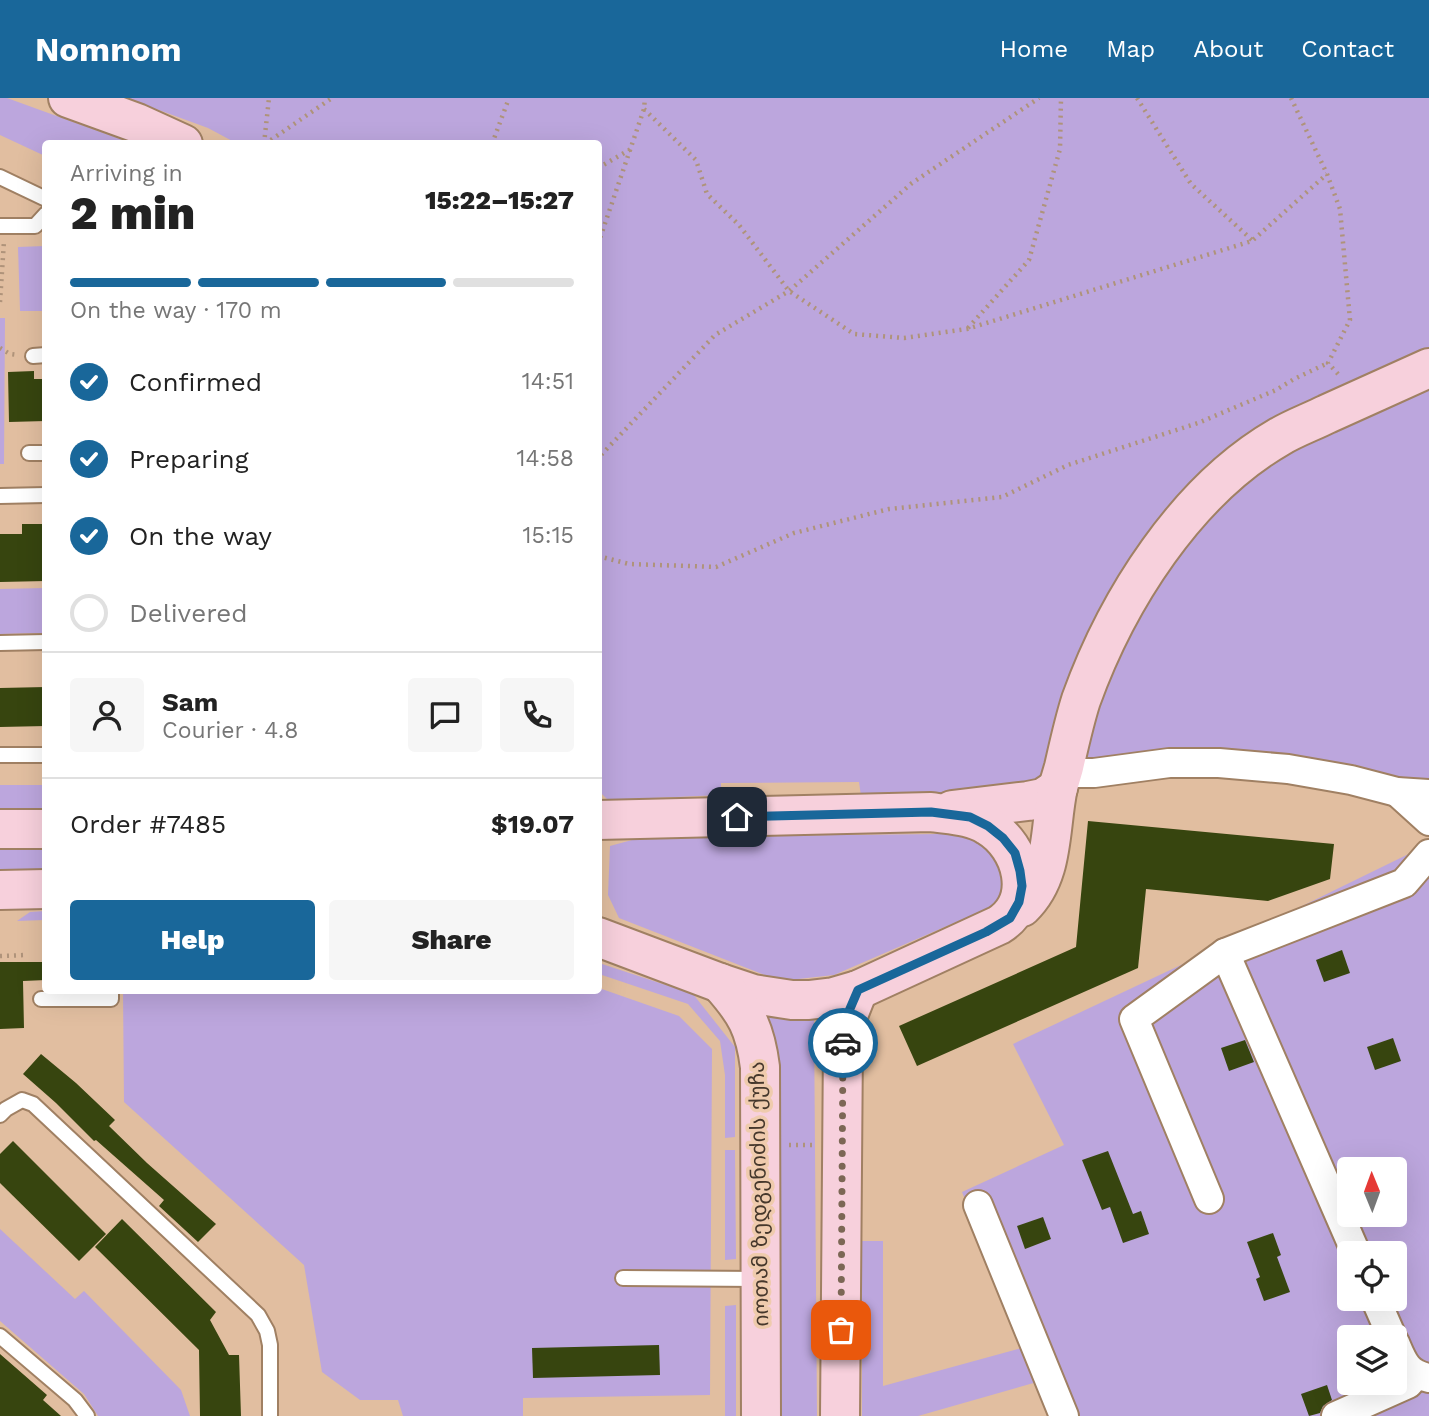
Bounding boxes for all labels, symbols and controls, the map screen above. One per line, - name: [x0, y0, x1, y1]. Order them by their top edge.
- text: Nomnom: [35, 30, 181, 69]
- text: Home: [1000, 35, 1068, 63]
- text: Map: [1106, 35, 1155, 63]
- text: About: [1193, 35, 1263, 63]
- text: Contact: [1301, 35, 1394, 63]
- text: Arriving in: [70, 160, 183, 187]
- text: 15:22–15:27: [425, 185, 574, 215]
- text: 2 min: [70, 186, 195, 240]
- text: On the way · 170 m: [70, 297, 282, 324]
- icon: check: [70, 363, 108, 401]
- text: Confirmed: [129, 367, 262, 397]
- text: 14:51: [522, 368, 574, 395]
- icon: check: [70, 440, 108, 478]
- text: Preparing: [129, 444, 249, 474]
- text: 14:58: [517, 445, 574, 472]
- icon: check: [70, 517, 108, 555]
- text: On the way: [129, 521, 272, 551]
- text: 15:15: [522, 522, 574, 549]
- text: Delivered: [129, 598, 248, 628]
- button: person: [70, 678, 144, 752]
- button: chat: [408, 678, 482, 752]
- button: phone: [500, 678, 574, 752]
- text: Sam: [162, 687, 218, 717]
- text: Courier · 4.8: [162, 717, 298, 744]
- pin: [707, 787, 767, 847]
- icon: home: [718, 798, 756, 836]
- text: Order #7485: [70, 809, 226, 839]
- text: $19.07: [491, 809, 574, 839]
- button: Help: [70, 900, 315, 980]
- button: Share: [329, 900, 574, 980]
- courier: [808, 1008, 878, 1078]
- icon: car: [824, 1024, 862, 1062]
- street label: იოთამ ზედგენიძის ქუჩა: [744, 1061, 774, 1327]
- north arrow: [1337, 1157, 1407, 1227]
- map controls: [1337, 1157, 1407, 1395]
- button: locate: [1337, 1241, 1407, 1311]
- pin: [811, 1300, 871, 1360]
- icon: bag: [822, 1311, 860, 1349]
- button: layers: [1337, 1325, 1407, 1395]

